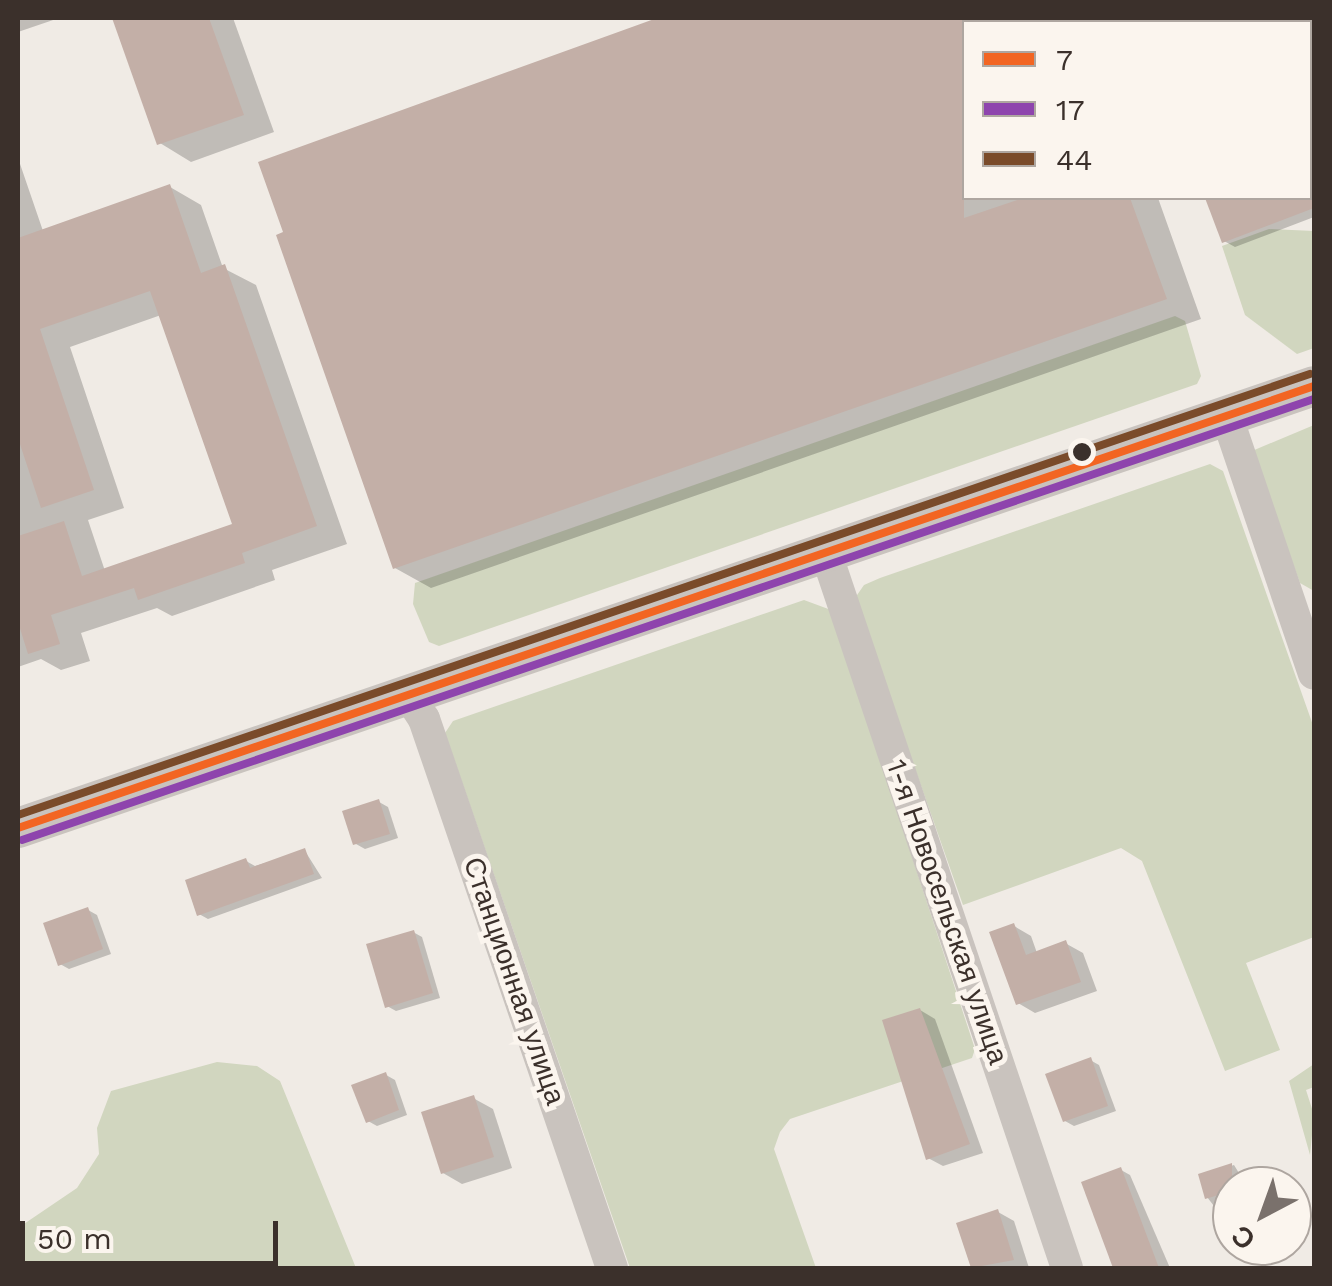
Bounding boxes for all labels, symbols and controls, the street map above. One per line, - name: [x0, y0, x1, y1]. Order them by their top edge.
- legend: [962, 20, 1312, 200]
- text: 7: [1056, 42, 1073, 77]
- text: 17: [1056, 92, 1085, 127]
- text: 44: [1056, 142, 1093, 177]
- unlabelled marker: [1072, 442, 1092, 462]
- street label: 1-я Новосельская улица: [879, 755, 1015, 1069]
- street label: Станционная улица: [456, 853, 572, 1109]
- north arrow: [1212, 1166, 1312, 1266]
- scale bar: [25, 1201, 282, 1263]
- text: С: [1225, 1218, 1262, 1257]
- text: 50 m: [37, 1221, 112, 1256]

